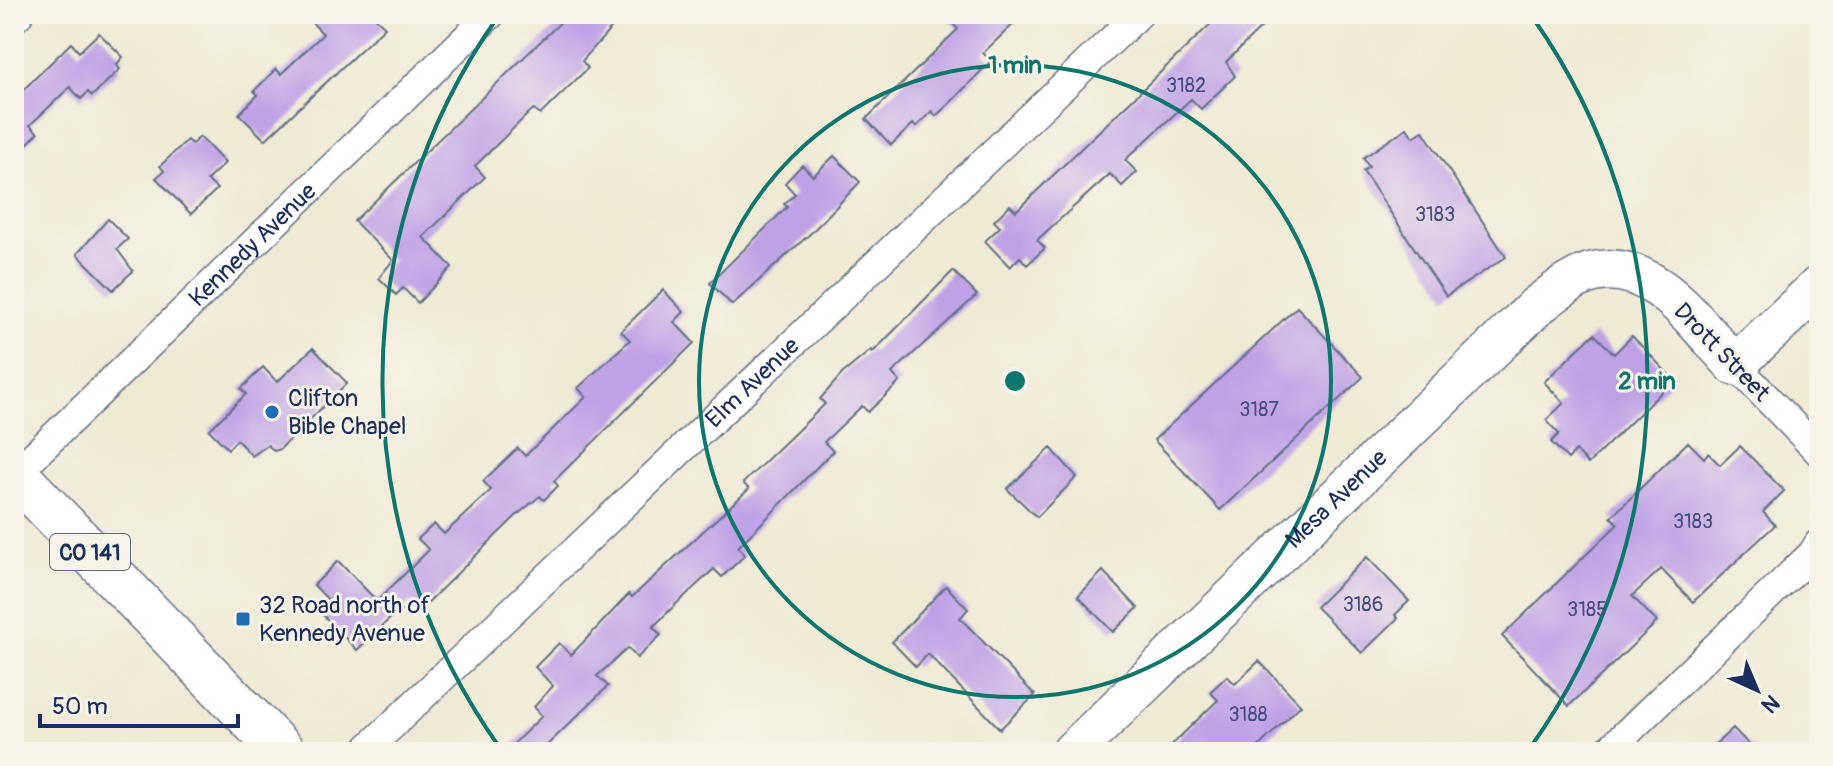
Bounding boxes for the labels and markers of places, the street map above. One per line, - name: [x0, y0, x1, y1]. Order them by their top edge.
- centre of rings: [1001, 367, 1029, 395]
- place label: Clifton Bible Chapel: [288, 384, 407, 441]
- marker: Clifton Bible Chapel: [263, 403, 281, 421]
- place label: 32 Road north of Kennedy Avenue: [259, 591, 430, 648]
- marker: 32 Road north of Kennedy Avenue: [234, 610, 252, 628]

